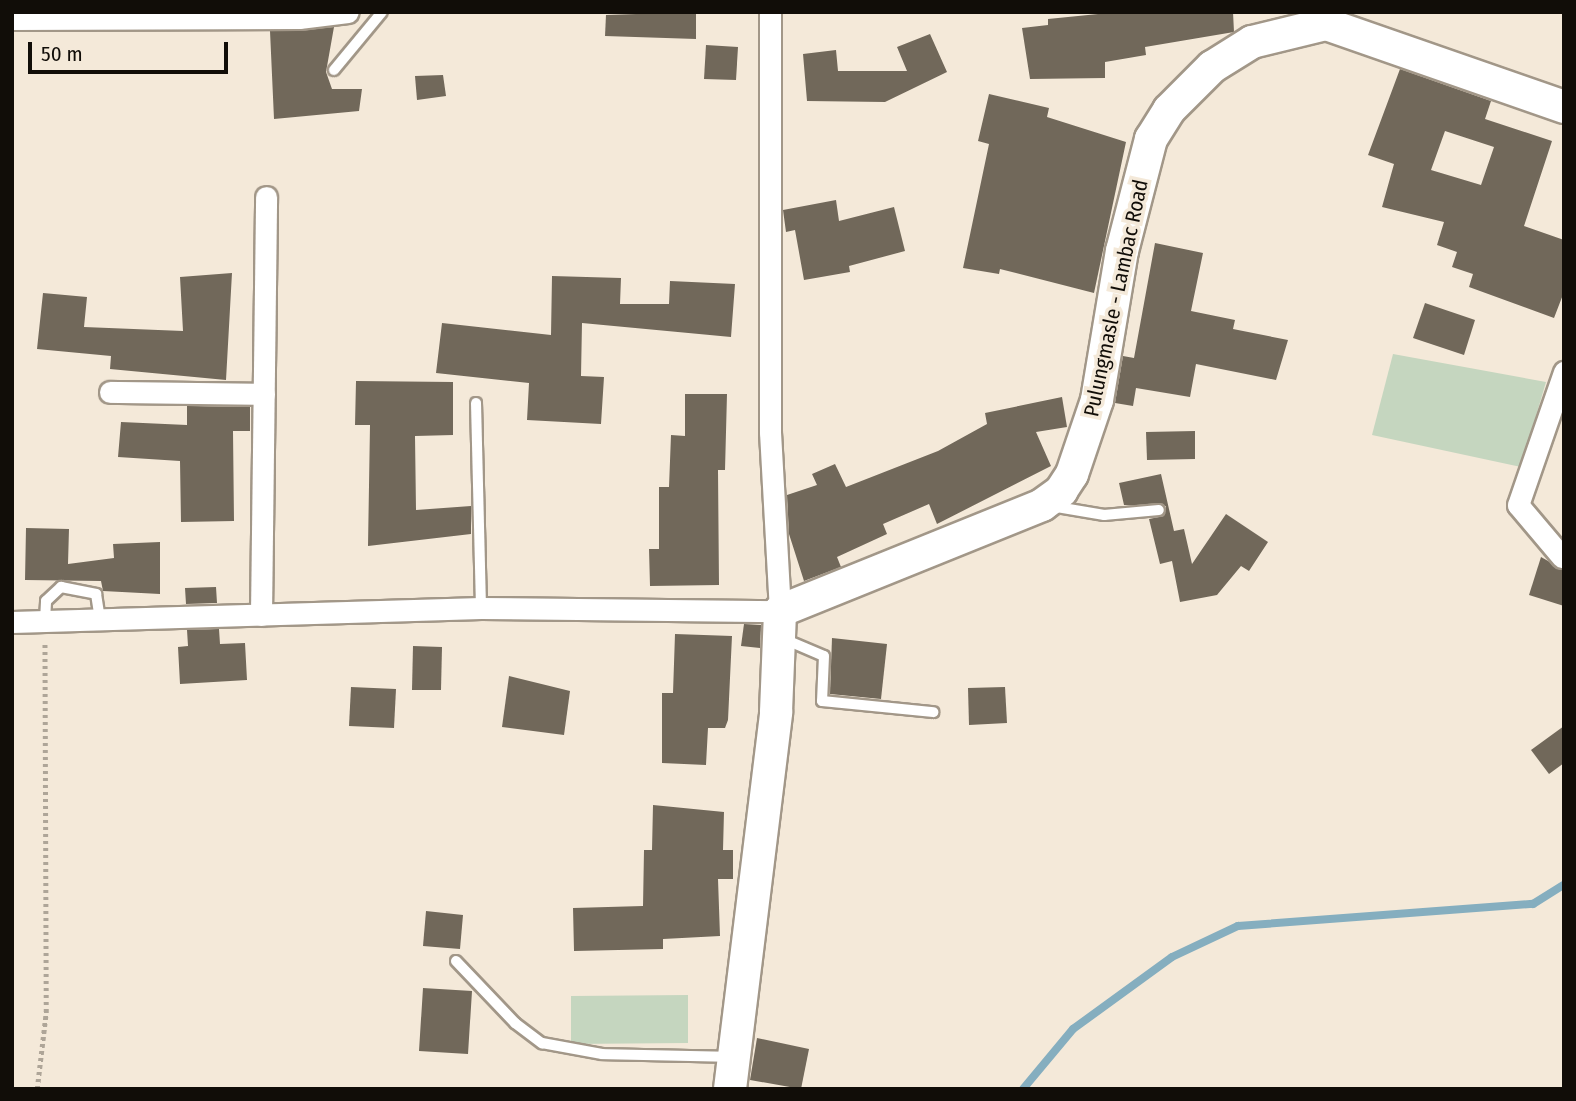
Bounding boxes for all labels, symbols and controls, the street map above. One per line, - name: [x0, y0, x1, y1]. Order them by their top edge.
- scale bar: [32, 28, 231, 72]
- text: 50 m: [41, 41, 83, 67]
- street label: Pulungmasle - Lambac Road: [1079, 177, 1153, 419]

